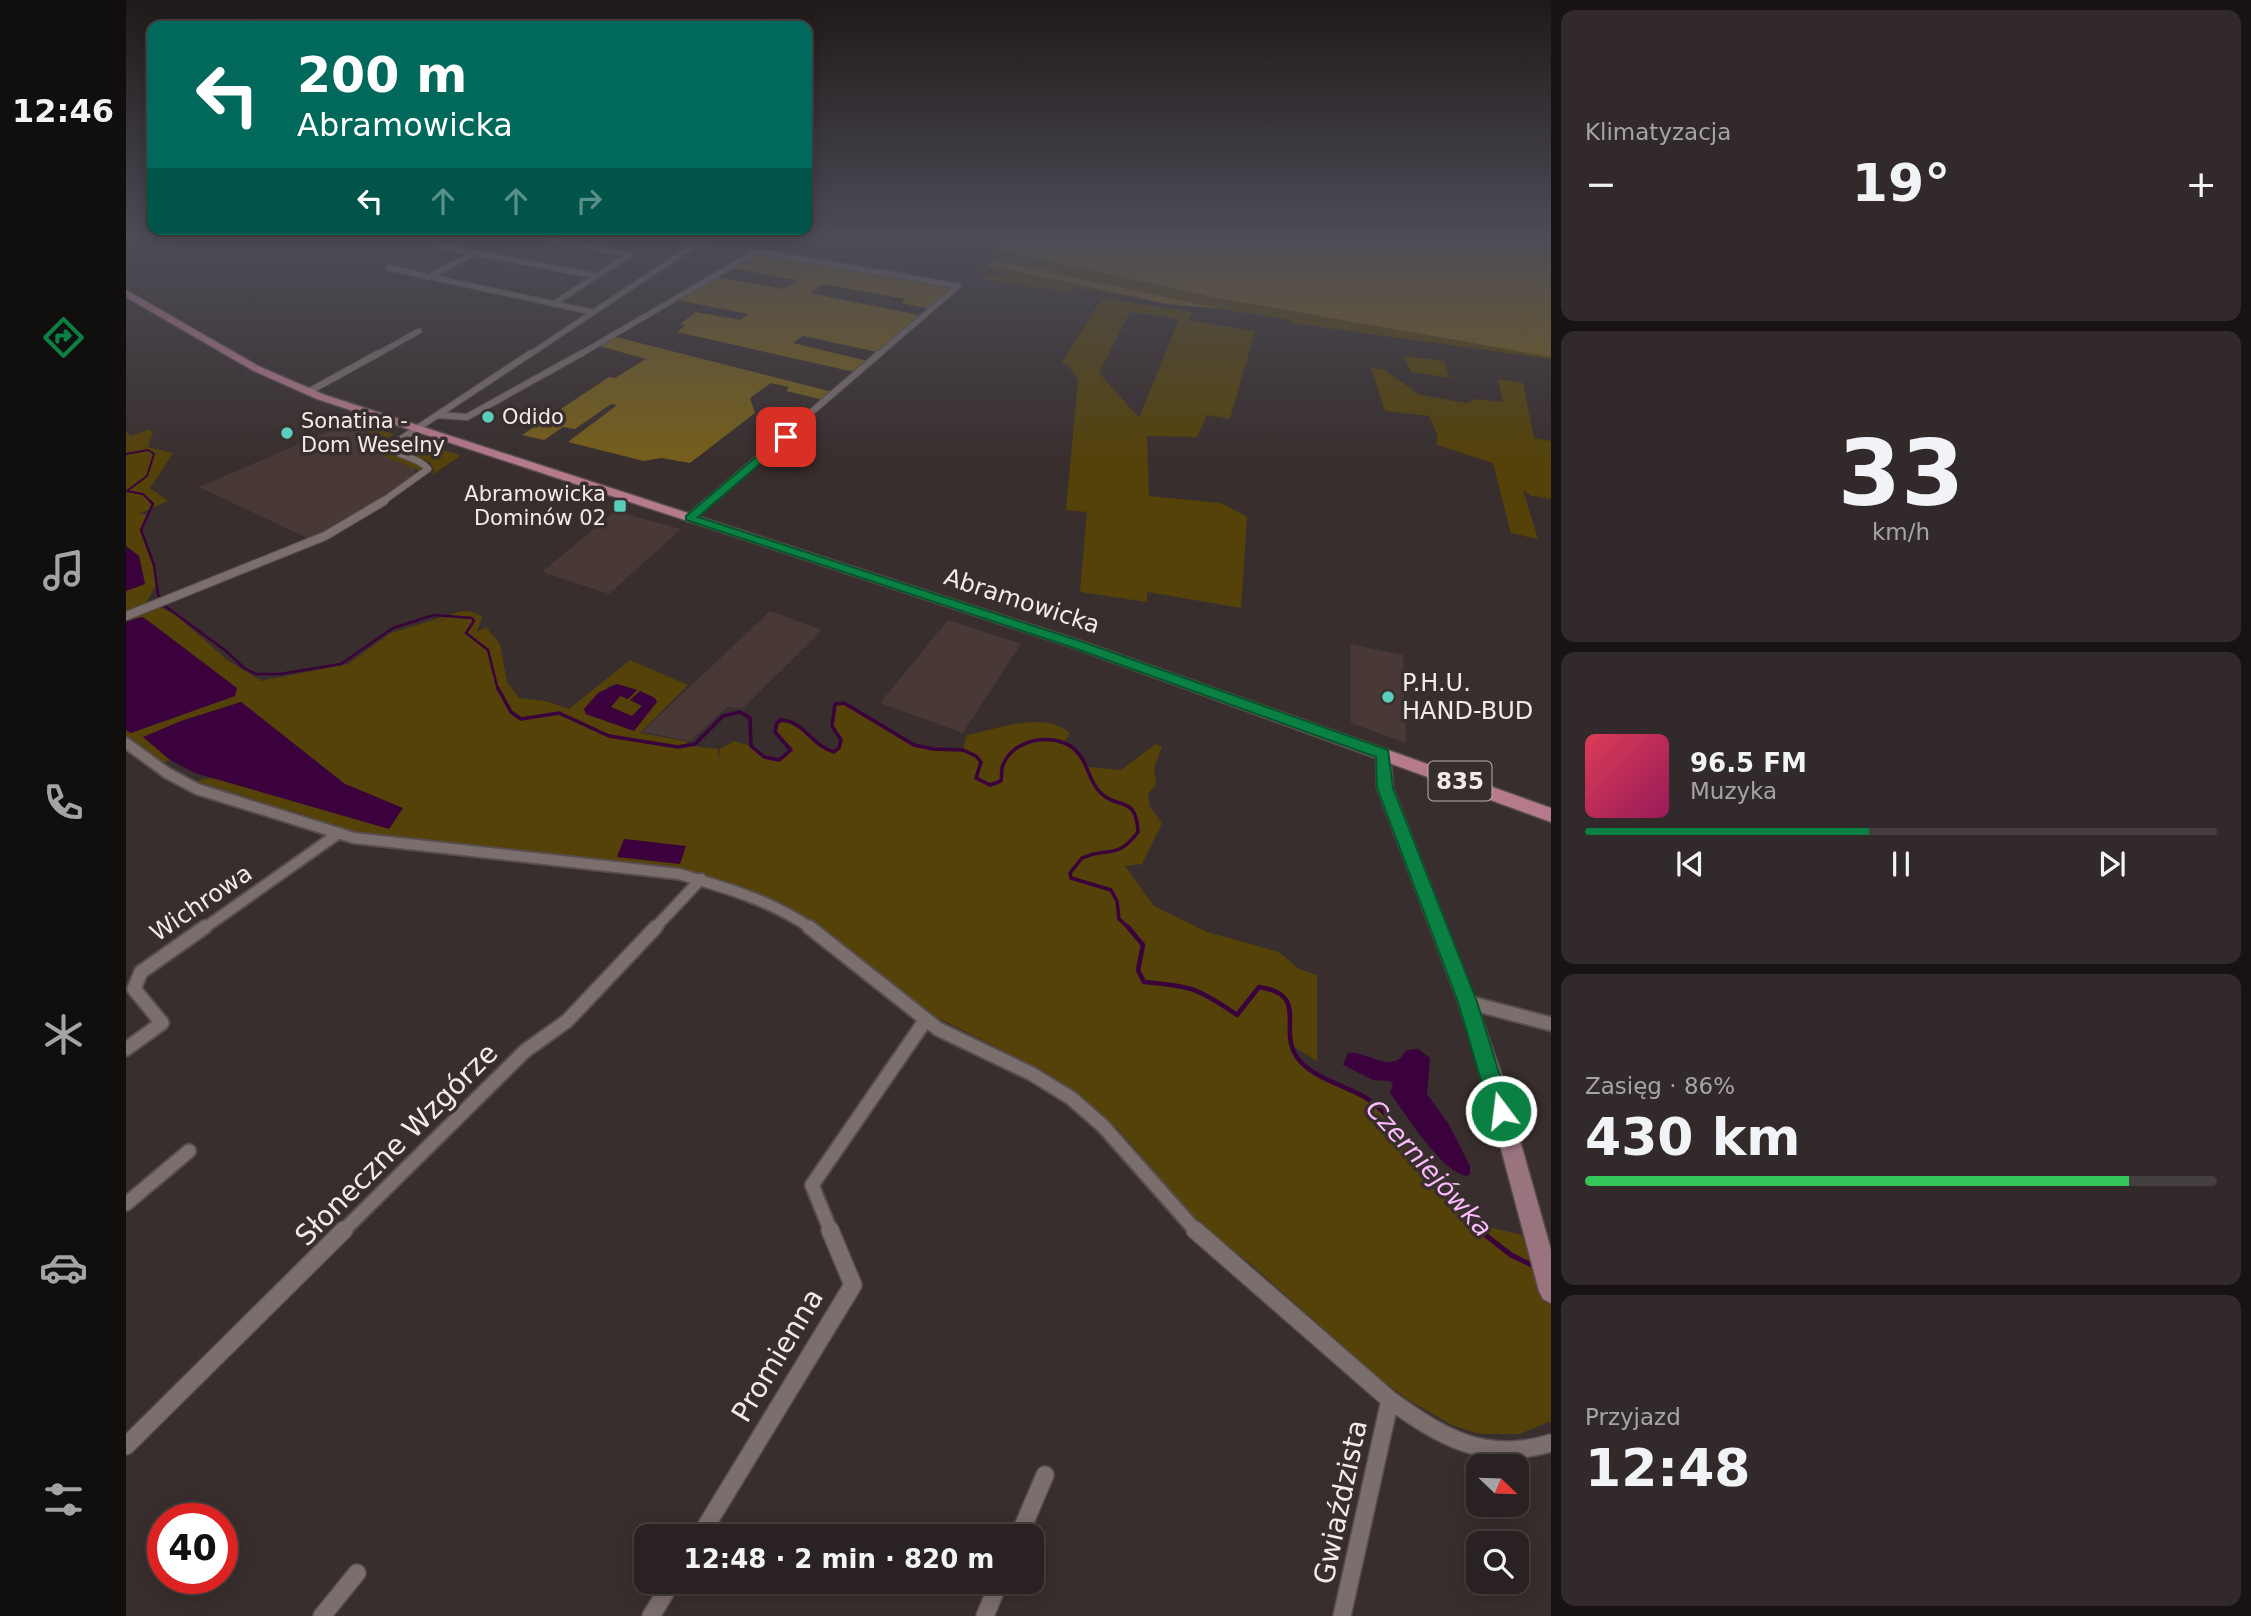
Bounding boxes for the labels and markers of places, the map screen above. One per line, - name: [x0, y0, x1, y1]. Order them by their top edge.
- place label: Odido: [502, 405, 564, 429]
- pin: [756, 407, 816, 467]
- place label: Sonatina - Dom Weselny: [301, 409, 445, 457]
- marker: Odido: [480, 409, 496, 425]
- marker: Sonatina - Dom Weselny: [279, 425, 295, 441]
- place label: Abramowicka Dominów 02: [464, 482, 606, 530]
- marker: Abramowicka Dominów 02: [612, 498, 628, 514]
- place label: P.H.U. HAND-BUD: [1402, 669, 1533, 725]
- marker: P.H.U. HAND-BUD: [1380, 689, 1396, 705]

